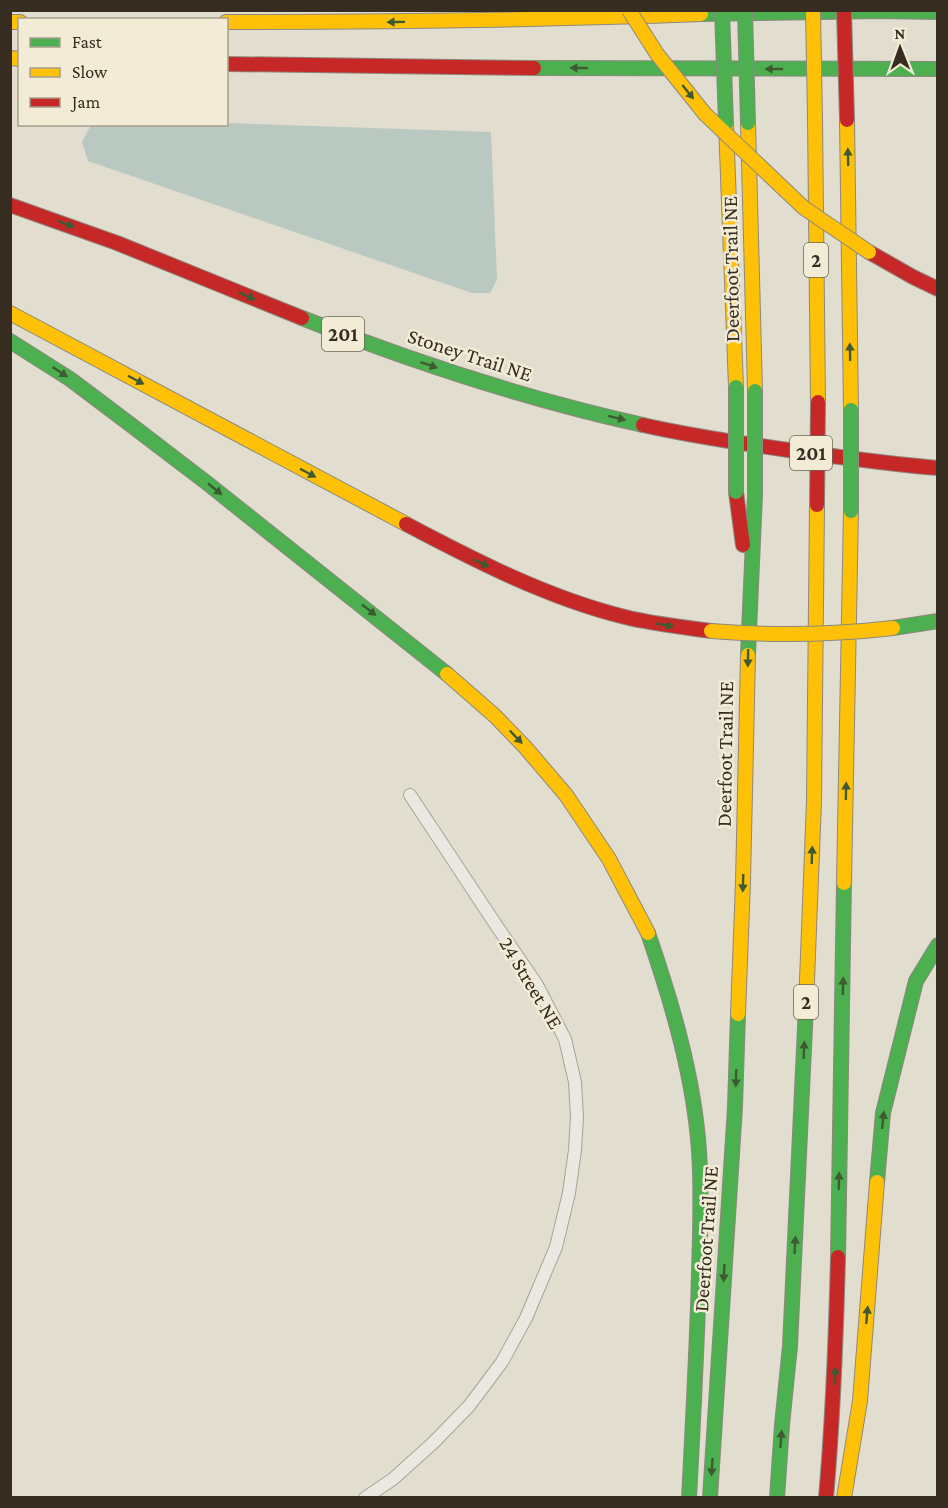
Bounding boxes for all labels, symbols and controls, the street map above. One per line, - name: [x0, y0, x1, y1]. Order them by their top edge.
- one-way arrow: [386, 17, 405, 27]
- legend: [18, 18, 228, 126]
- north arrow: [870, 18, 930, 78]
- text: N: [894, 25, 905, 42]
- text: Fast: [72, 32, 103, 52]
- text: Slow: [72, 62, 108, 82]
- one-way arrow: [570, 63, 589, 73]
- one-way arrow: [765, 64, 784, 74]
- one-way arrow: [681, 84, 694, 100]
- text: Jam: [70, 92, 101, 112]
- one-way arrow: [843, 147, 853, 166]
- street label: Deerfoot Trail NE: [718, 196, 744, 342]
- one-way arrow: [57, 220, 75, 230]
- road number: 2: [804, 243, 828, 277]
- one-way arrow: [238, 292, 256, 301]
- road number: 201: [322, 317, 364, 351]
- street label: Stoney Trail NE: [405, 324, 535, 386]
- one-way arrow: [845, 342, 855, 361]
- one-way arrow: [420, 361, 438, 371]
- one-way arrow: [52, 366, 68, 377]
- one-way arrow: [128, 375, 145, 385]
- one-way arrow: [607, 414, 626, 424]
- road number: 201: [790, 436, 832, 470]
- one-way arrow: [300, 468, 317, 478]
- one-way arrow: [208, 483, 223, 495]
- one-way arrow: [472, 558, 490, 568]
- one-way arrow: [361, 604, 376, 616]
- one-way arrow: [656, 621, 675, 630]
- one-way arrow: [743, 649, 753, 668]
- street label: Deerfoot Trail NE: [712, 681, 738, 827]
- one-way arrow: [509, 730, 523, 744]
- one-way arrow: [841, 782, 851, 801]
- one-way arrow: [807, 846, 816, 865]
- one-way arrow: [738, 874, 748, 893]
- street label: 24 Street NE: [494, 933, 568, 1033]
- one-way arrow: [838, 977, 848, 996]
- road number: 2: [794, 985, 818, 1019]
- one-way arrow: [800, 1040, 809, 1059]
- one-way arrow: [732, 1068, 741, 1087]
- one-way arrow: [878, 1111, 888, 1130]
- street label: Deerfoot Trail NE: [689, 1165, 723, 1313]
- one-way arrow: [834, 1172, 844, 1191]
- one-way arrow: [790, 1235, 799, 1254]
- one-way arrow: [720, 1263, 729, 1282]
- one-way arrow: [862, 1305, 872, 1324]
- one-way arrow: [830, 1367, 839, 1386]
- one-way arrow: [776, 1430, 786, 1449]
- one-way arrow: [708, 1458, 717, 1477]

